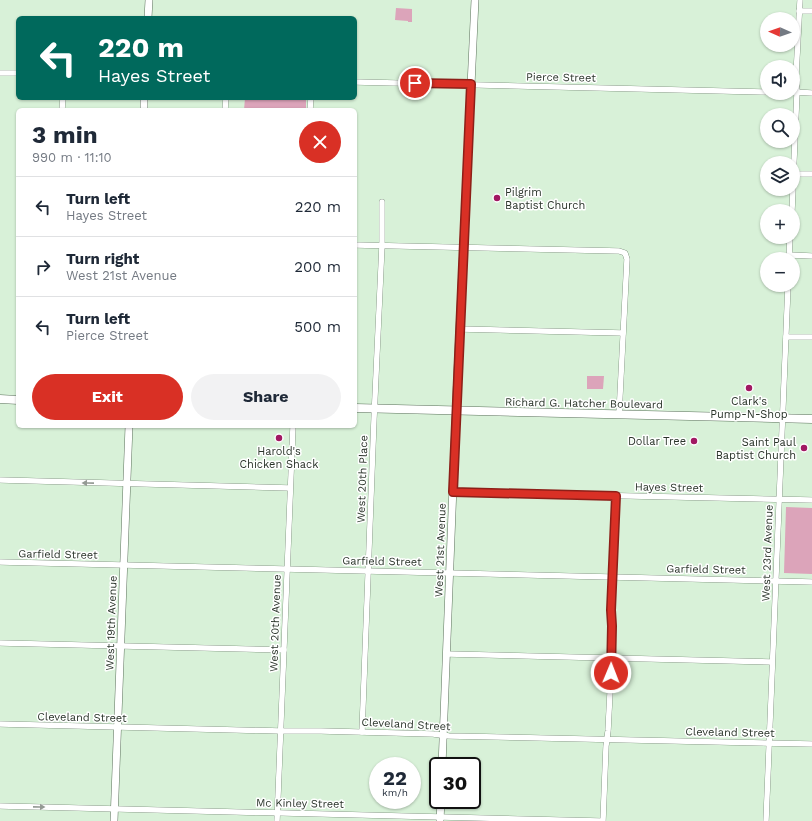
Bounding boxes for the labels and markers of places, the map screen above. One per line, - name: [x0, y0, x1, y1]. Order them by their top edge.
- pin: [398, 66, 432, 100]
- place label: Pilgrim Baptist Church: [505, 186, 585, 212]
- marker: Pilgrim Baptist Church: [492, 193, 502, 203]
- marker: Clark's Pump-N-Shop: [744, 383, 754, 393]
- place label: Clark's Pump-N-Shop: [710, 395, 788, 421]
- marker: Harold's Chicken Shack: [274, 433, 284, 443]
- place label: Dollar Tree: [628, 435, 686, 448]
- marker: Dollar Tree: [689, 436, 699, 446]
- place label: Saint Paul Baptist Church: [716, 436, 797, 462]
- marker: Saint Paul Baptist Church: [799, 443, 809, 453]
- place label: Harold's Chicken Shack: [240, 445, 318, 471]

